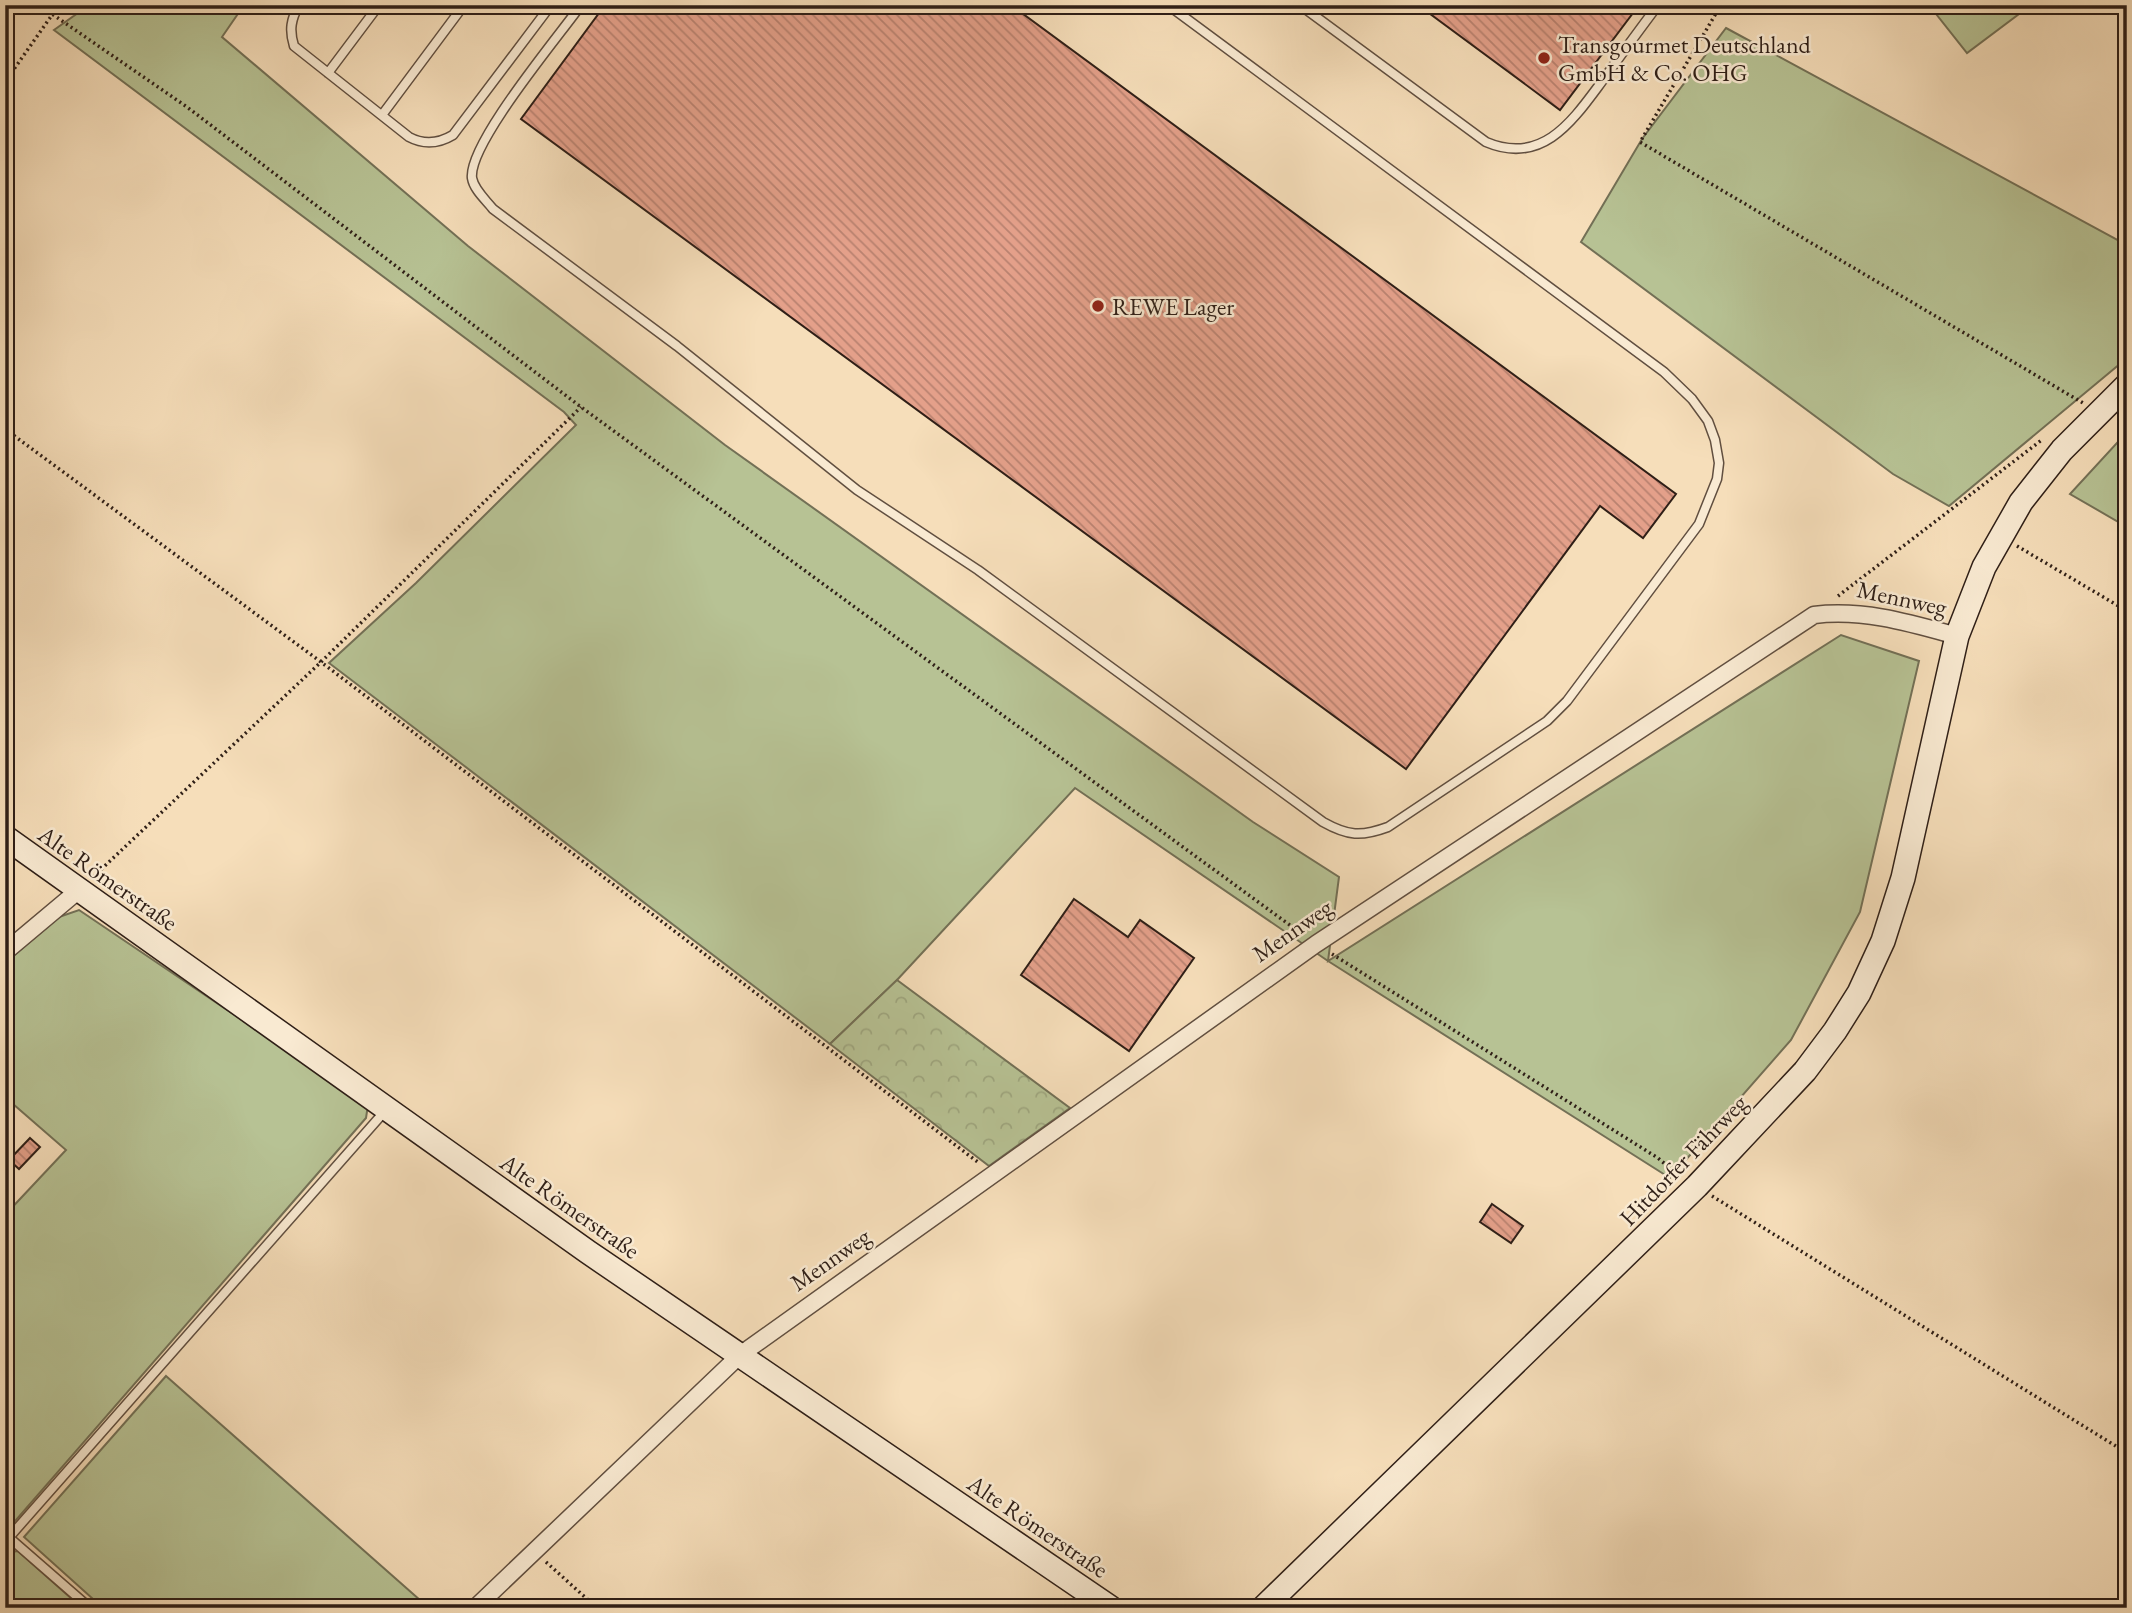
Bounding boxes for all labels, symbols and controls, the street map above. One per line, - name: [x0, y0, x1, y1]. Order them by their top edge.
- place label: Transgourmet Deutschland GmbH & Co. OHG: [1558, 29, 1812, 88]
- marker: Transgourmet Deutschland GmbH & Co. OHG: [1536, 50, 1552, 66]
- place label: REWE Lager: [1112, 291, 1234, 322]
- marker: REWE Lager: [1090, 298, 1106, 314]
- street label: Mennweg: [1854, 573, 1950, 623]
- street label: Alte Römerstraße: [31, 818, 184, 938]
- street label: Mennweg: [1246, 891, 1339, 969]
- street label: Hitdorfer Fährweg: [1612, 1087, 1754, 1232]
- street label: Alte Römerstraße: [493, 1146, 646, 1266]
- street label: Mennweg: [784, 1220, 877, 1298]
- street label: Alte Römerstraße: [961, 1467, 1114, 1585]

